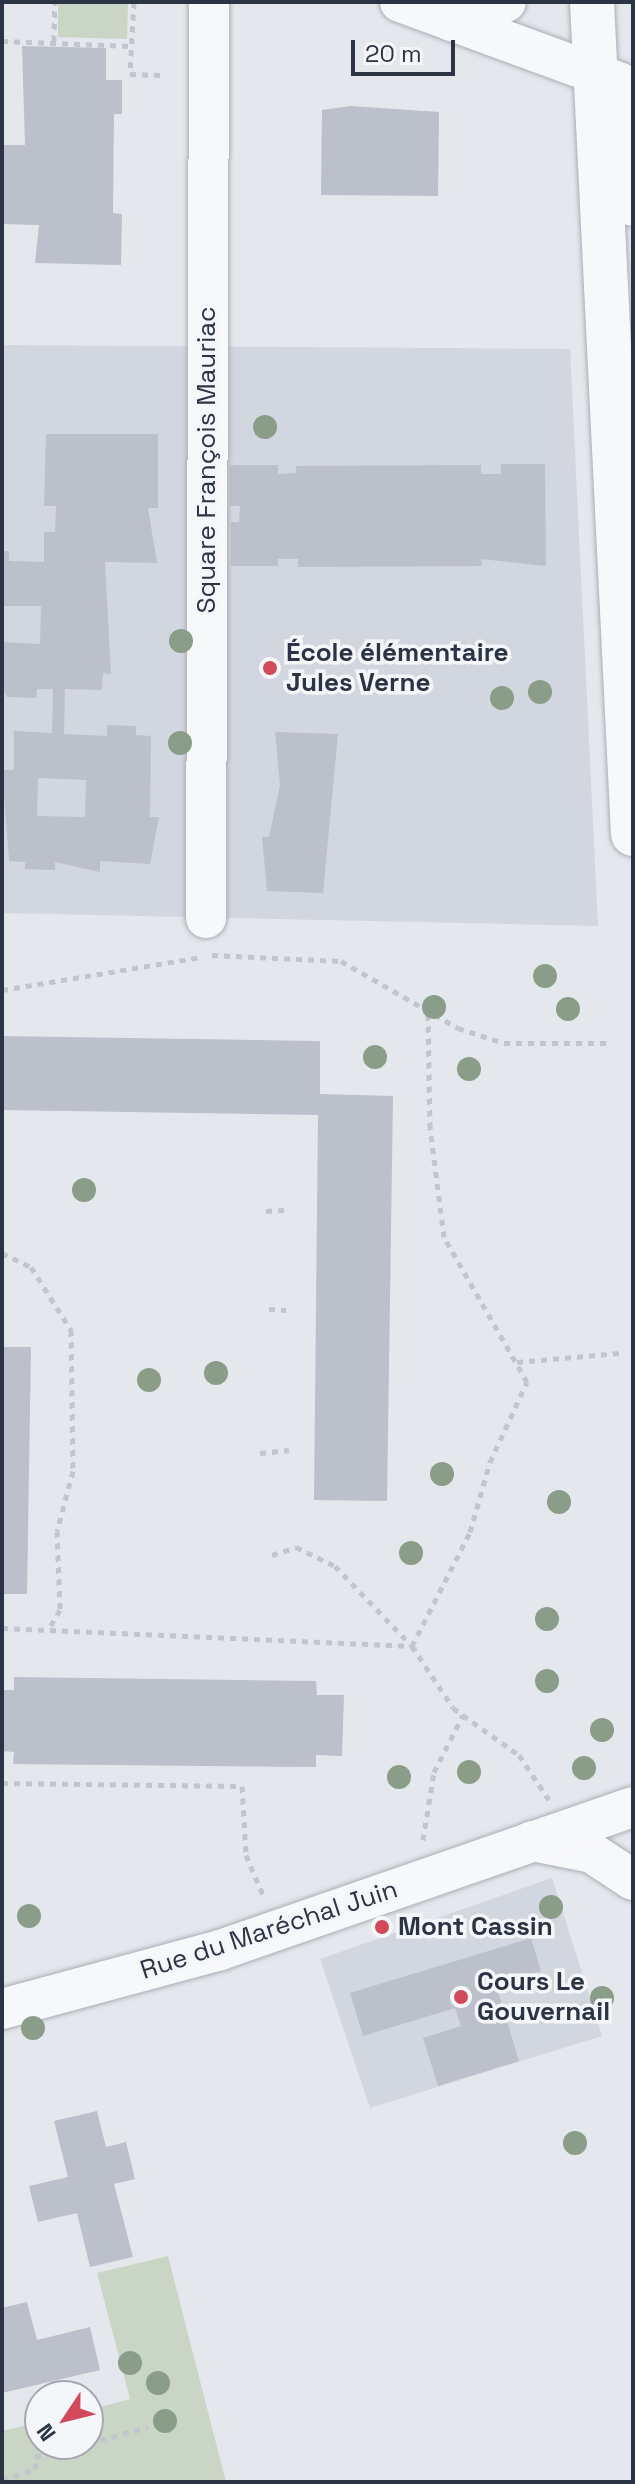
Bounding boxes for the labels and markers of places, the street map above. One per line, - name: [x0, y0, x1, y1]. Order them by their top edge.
- place label: École élémentaire Jules Verne: [286, 637, 508, 698]
- marker: École élémentaire Jules Verne: [261, 659, 279, 677]
- place label: Mont Cassin: [398, 1911, 553, 1943]
- marker: Mont Cassin: [373, 1918, 391, 1936]
- place label: Cours Le Gouvernail: [477, 1966, 610, 2028]
- marker: Cours Le Gouvernail: [452, 1988, 470, 2006]

